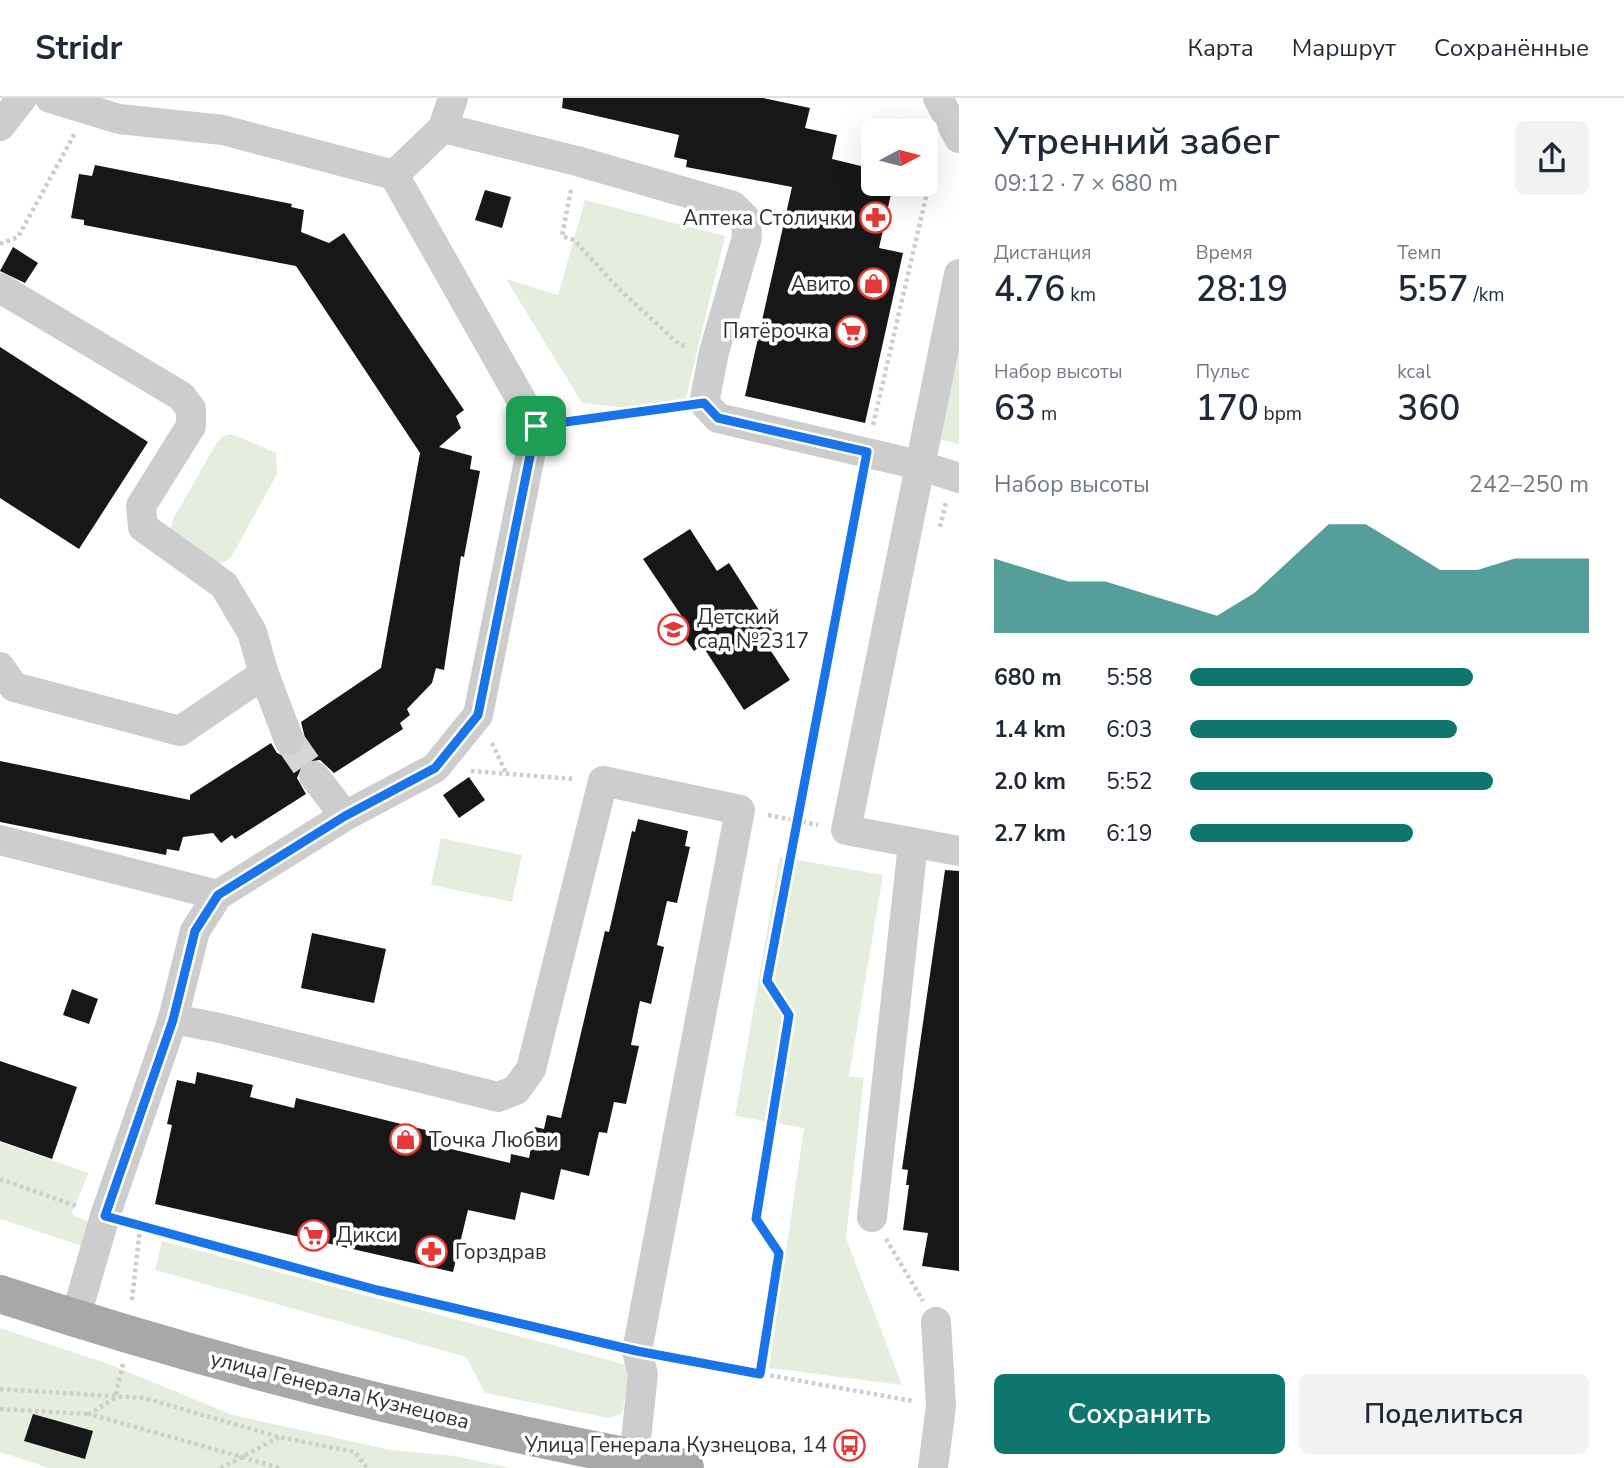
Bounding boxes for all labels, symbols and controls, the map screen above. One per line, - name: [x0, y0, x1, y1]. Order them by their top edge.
- text: Stridr: [35, 26, 122, 71]
- text: Карта: [1188, 32, 1254, 64]
- text: Маршрут: [1292, 32, 1396, 64]
- text: Сохранённые: [1434, 32, 1589, 64]
- text: Утренний забег: [994, 116, 1280, 167]
- north arrow: [861, 119, 938, 196]
- map controls: [861, 119, 938, 196]
- button: share: [1515, 121, 1589, 195]
- text: 09:12 · 7 × 680 m: [994, 168, 1178, 199]
- pharmacy icon: Аптека Столички: [859, 201, 893, 235]
- place label: Аптека Столички: [683, 204, 853, 232]
- text: Дистанция: [994, 240, 1091, 266]
- text: Время: [1196, 240, 1253, 266]
- text: Темп: [1397, 240, 1441, 266]
- text: 4.76: [994, 266, 1065, 313]
- text: 28:19: [1196, 266, 1288, 313]
- text: 5:57: [1397, 266, 1469, 313]
- shop icon: Авито: [857, 267, 891, 301]
- place label: Авито: [791, 270, 851, 298]
- text: km: [1065, 282, 1096, 308]
- text: /km: [1469, 282, 1505, 308]
- supermarket icon: Пятёрочка: [835, 314, 869, 348]
- place label: Пятёрочка: [723, 317, 829, 345]
- text: Набор высоты: [994, 359, 1123, 385]
- text: Пульс: [1196, 359, 1250, 385]
- text: kcal: [1397, 359, 1431, 385]
- text: 63: [994, 385, 1036, 432]
- text: 170: [1196, 385, 1259, 432]
- text: 360: [1397, 385, 1460, 432]
- pin: [506, 396, 566, 456]
- text: m: [1036, 401, 1057, 427]
- text: bpm: [1259, 401, 1302, 427]
- icon: arrive: [517, 407, 555, 445]
- text: Набор высоты: [994, 469, 1150, 500]
- text: 242–250 m: [1469, 469, 1589, 500]
- place label: Детский сад №2317: [697, 603, 809, 655]
- school or university icon: Детский сад №2317: [657, 612, 691, 646]
- text: 680 m: [994, 662, 1062, 693]
- text: 5:58: [1106, 662, 1153, 693]
- text: 1.4 km: [994, 714, 1066, 745]
- text: 6:03: [1106, 714, 1153, 745]
- text: 2.0 km: [994, 766, 1066, 797]
- text: 5:52: [1106, 766, 1153, 797]
- text: 2.7 km: [994, 818, 1066, 849]
- text: 6:19: [1106, 818, 1153, 849]
- shop icon: Точка Любви: [389, 1123, 423, 1157]
- place label: Точка Любви: [429, 1126, 559, 1154]
- supermarket icon: Дикси: [296, 1218, 330, 1252]
- place label: Дикси: [336, 1221, 398, 1249]
- pharmacy icon: Горздрав: [415, 1235, 449, 1269]
- place label: Горздрав: [455, 1238, 547, 1266]
- street label: улица Генерала Кузнецова: [208, 1344, 472, 1436]
- button: Сохранить: [994, 1374, 1285, 1454]
- button: Поделиться: [1299, 1374, 1589, 1454]
- bus stop icon: Улица Генерала Кузнецова, 14: [833, 1428, 867, 1462]
- place label: Улица Генерала Кузнецова, 14: [523, 1431, 827, 1459]

